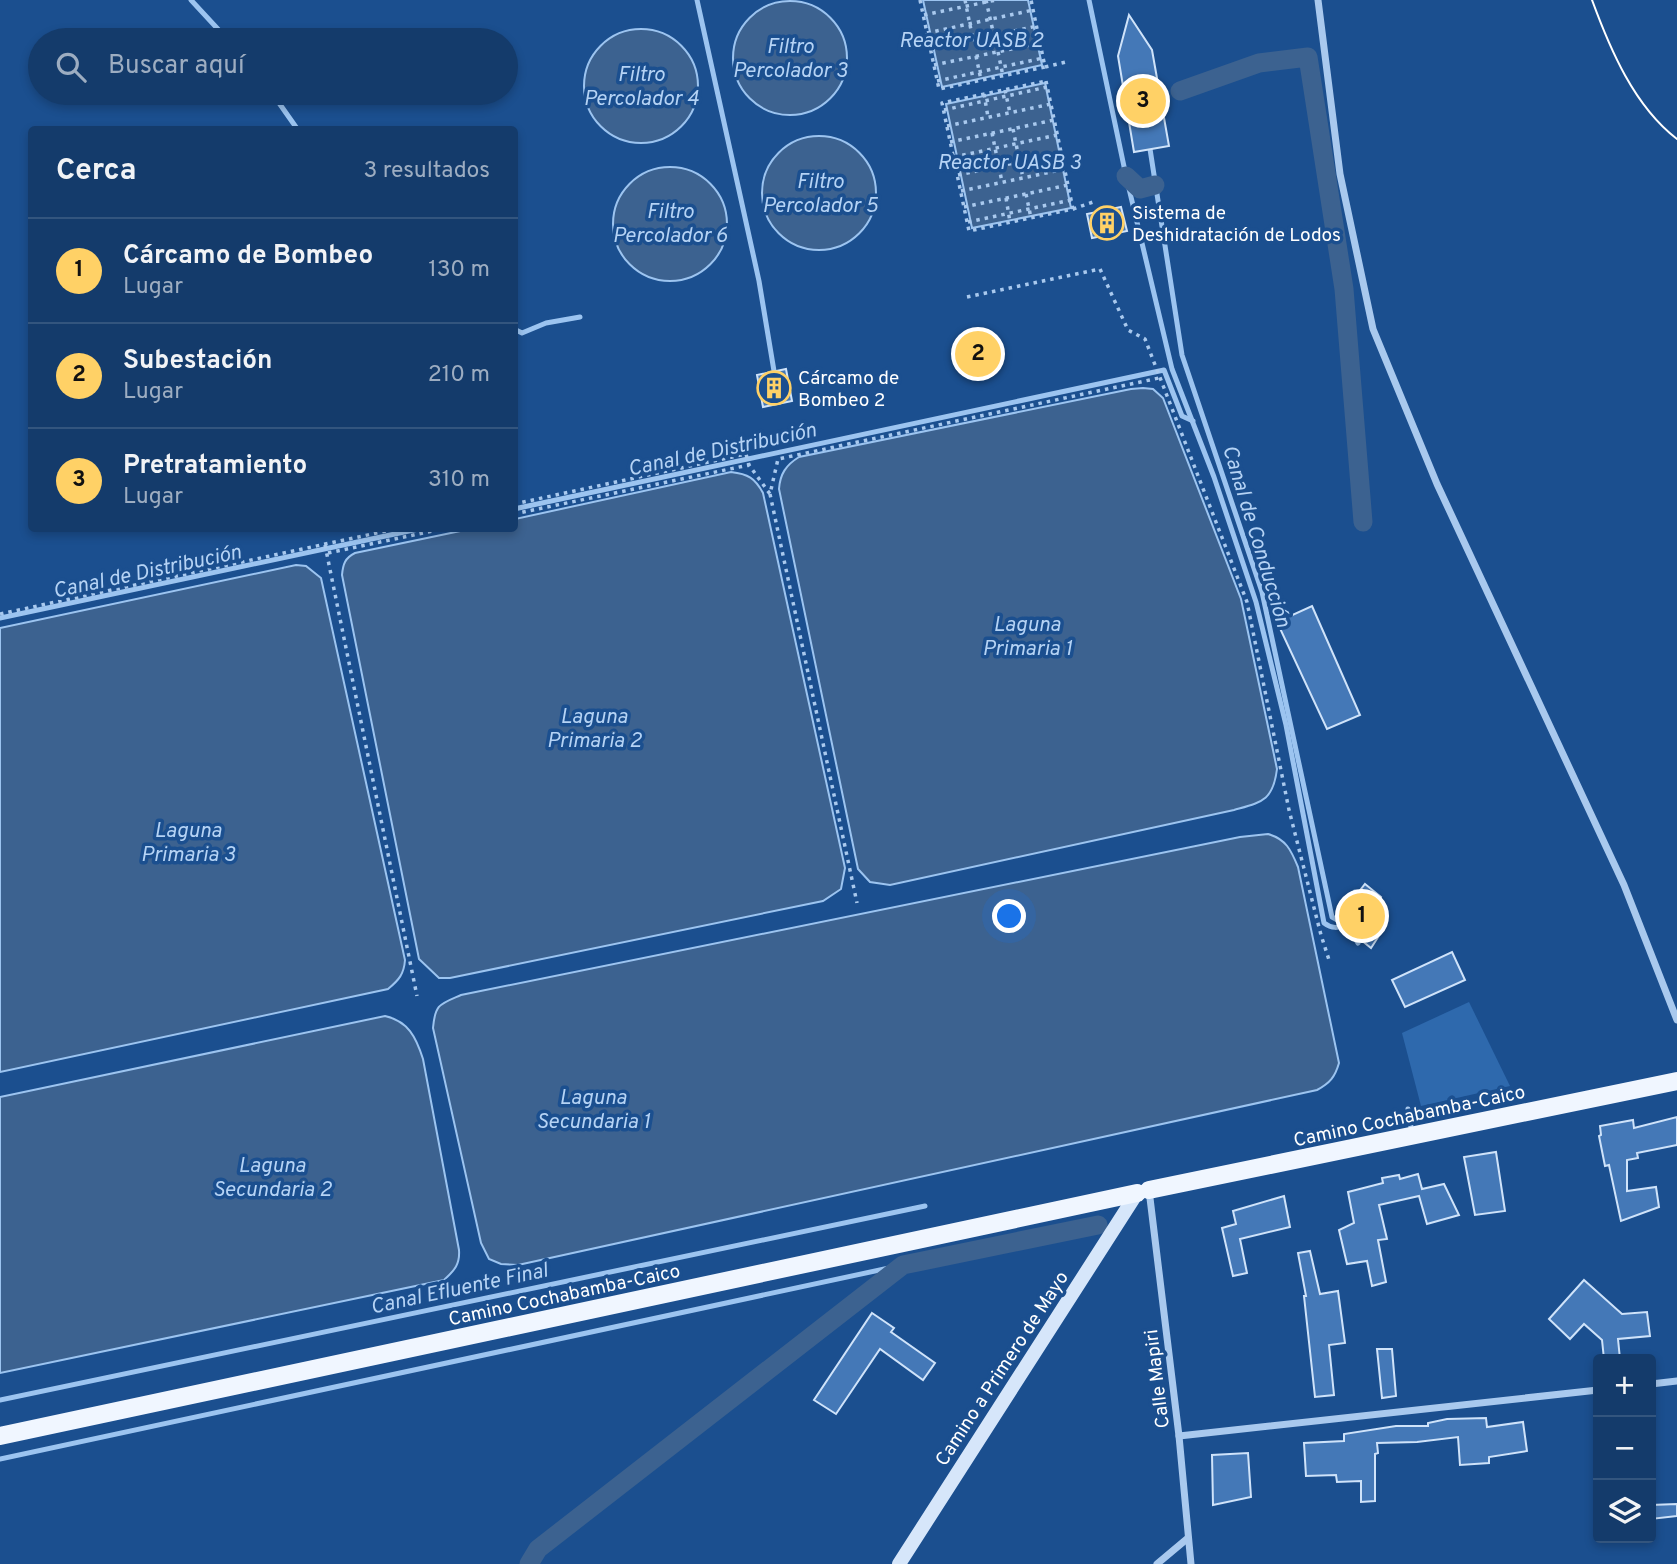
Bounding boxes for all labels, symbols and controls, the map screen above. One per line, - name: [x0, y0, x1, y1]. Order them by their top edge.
- search box: [28, 28, 518, 105]
- water label: Reactor UASB 2: [899, 28, 1044, 55]
- water label: Filtro Percolador 3: [733, 34, 849, 85]
- icon: search: [52, 48, 90, 86]
- text: Buscar aquí: [108, 50, 245, 83]
- water label: Filtro Percolador 4: [583, 62, 699, 113]
- pin: 3: [1120, 75, 1166, 127]
- water label: Reactor UASB 3: [937, 150, 1082, 177]
- text: Cerca: [56, 153, 136, 190]
- text: 3 resultados: [363, 157, 490, 186]
- water label: Filtro Percolador 5: [762, 169, 878, 220]
- water label: Filtro Percolador 6: [613, 199, 728, 250]
- place label: Sistema de Deshidratación de Lodos: [1132, 202, 1341, 248]
- building icon: Sistema de Deshidratación de Lodos: [1088, 204, 1126, 242]
- text: Cárcamo de Bombeo: [123, 240, 373, 273]
- text: 1: [74, 256, 84, 285]
- text: 130 m: [428, 256, 490, 285]
- text: Lugar: [123, 273, 183, 302]
- pin: 2: [955, 328, 1001, 380]
- text: Subestación: [123, 345, 272, 378]
- text: 2: [72, 361, 86, 390]
- text: 210 m: [428, 361, 490, 390]
- place label: Cárcamo de Bombeo 2: [798, 367, 899, 413]
- building icon: Cárcamo de Bombeo 2: [755, 369, 793, 407]
- text: Lugar: [123, 378, 183, 407]
- water label: Canal de Distribución: [626, 417, 820, 484]
- water label: Canal de Conducción: [1215, 442, 1296, 631]
- text: Pretratamiento: [123, 450, 307, 483]
- text: 3: [72, 466, 86, 495]
- text: 310 m: [428, 466, 490, 495]
- text: Lugar: [123, 483, 183, 512]
- water label: Canal de Distribución: [51, 539, 245, 606]
- water label: Laguna Primaria 1: [982, 612, 1073, 663]
- water label: Laguna Primaria 2: [547, 704, 642, 755]
- water label: Laguna Primaria 3: [141, 818, 236, 869]
- pin: 1: [1339, 890, 1385, 942]
- your location: [992, 899, 1026, 933]
- street label: Camino Cochabamba-Caico: [1291, 1081, 1527, 1153]
- water label: Laguna Secundaria 1: [536, 1085, 651, 1136]
- water label: Laguna Secundaria 2: [213, 1153, 332, 1204]
- water label: Canal Efluente Final: [368, 1257, 552, 1321]
- street label: Camino Cochabamba-Caico: [446, 1260, 682, 1332]
- street label: Camino a Primero de Mayo: [931, 1267, 1075, 1471]
- street label: Calle Mapiri: [1140, 1328, 1176, 1430]
- map controls: [1593, 1354, 1656, 1543]
- button: +: [1593, 1354, 1656, 1417]
- button: −: [1593, 1417, 1656, 1480]
- button: layers: [1593, 1480, 1656, 1543]

